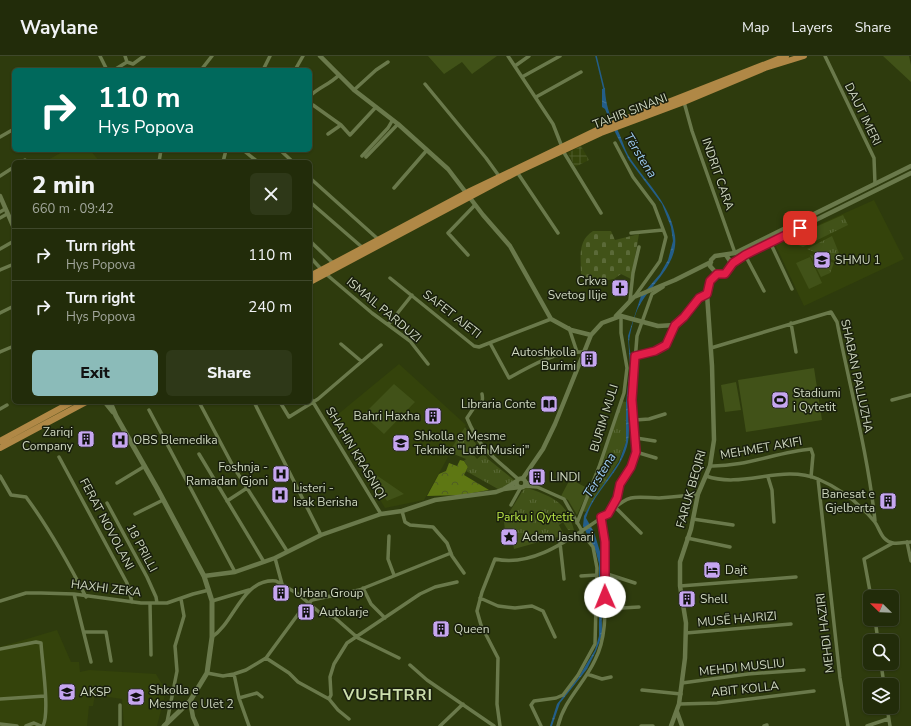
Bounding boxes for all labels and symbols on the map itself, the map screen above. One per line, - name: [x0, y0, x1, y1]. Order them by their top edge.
- street label: DAUT IMERI: [841, 80, 885, 148]
- street label: TAHIR SINANI: [591, 89, 669, 133]
- water label: Tërstena: [619, 129, 661, 182]
- street label: INDRIT CARA: [698, 136, 738, 213]
- pin: [783, 211, 817, 245]
- school or university icon: SHMU 1: [812, 250, 832, 270]
- place label: SHMU 1: [835, 252, 881, 268]
- place label: Crkva Svetog Ilije: [548, 273, 607, 303]
- street label: ISMAIL PARDUZI: [343, 274, 425, 346]
- church icon: Crkva Svetog Ilije: [610, 278, 630, 298]
- street label: SAFET AJETI: [420, 286, 484, 342]
- street label: SHABAN PALLUZHA: [837, 318, 877, 435]
- place label: Autoshkolla Burimi: [511, 344, 576, 374]
- building icon: Autoshkolla Burimi: [579, 349, 599, 369]
- street label: BURIM MULI: [586, 382, 622, 454]
- place label: Stadiumi i Qytetit: [793, 385, 841, 415]
- sports icon: Stadiumi i Qytetit: [770, 390, 790, 410]
- library icon: Libraria Conte: [539, 394, 559, 414]
- place label: Libraria Conte: [461, 396, 536, 412]
- street label: SHAHIN KRASNIQI: [322, 404, 390, 502]
- building icon: Bahri Haxha: [423, 406, 443, 426]
- place label: Bahri Haxha: [354, 408, 420, 424]
- place label: Zariqi Company: [22, 424, 74, 454]
- place label: Shkolla e Mesme Teknike "Lutfi Musiqi": [414, 428, 529, 458]
- building icon: Zariqi Company: [76, 429, 96, 449]
- hospital icon: OBS Blemedika: [110, 430, 130, 450]
- place label: OBS Blemedika: [133, 432, 218, 448]
- school or university icon: Shkolla e Mesme Teknike "Lutfi Musiqi": [391, 433, 411, 453]
- street label: MEHMET AKIFI: [719, 433, 803, 463]
- street label: FARUK BEQIRI: [672, 448, 710, 530]
- water label: Tërstena: [579, 449, 621, 502]
- place label: Foshnja - Ramadan Gjoni: [186, 459, 268, 489]
- hospital icon: Foshnja - Ramadan Gjoni: [271, 464, 291, 484]
- building icon: LINDI: [527, 467, 547, 487]
- place label: LINDI: [550, 469, 580, 485]
- street label: FERAT NOVOLANI: [76, 475, 138, 573]
- place label: Listeri - Isak Berisha: [293, 480, 358, 510]
- hospital icon: Listeri - Isak Berisha: [270, 485, 290, 505]
- place label: Banesat e Gjelberta: [822, 486, 875, 516]
- building icon: Banesat e Gjelberta: [878, 491, 898, 511]
- park label: Parku i Qytetit: [497, 509, 574, 525]
- street label: 18 PRILLI: [123, 521, 161, 575]
- place icon: Adem Jashari: [499, 527, 519, 547]
- place label: Adem Jashari: [522, 529, 594, 545]
- hotel icon: Dajt: [702, 560, 722, 580]
- place label: Dajt: [725, 562, 748, 578]
- street label: HAXHI ZEKA: [70, 576, 142, 600]
- position arrow: [584, 576, 626, 618]
- building icon: Urban Group: [271, 583, 291, 603]
- place label: Urban Group: [294, 585, 364, 601]
- building icon: Shell: [677, 589, 697, 609]
- north arrow: [863, 590, 899, 626]
- place label: Shell: [700, 591, 728, 607]
- street label: MEHDI HAZIRI: [812, 592, 838, 674]
- building icon: Autolarje: [296, 602, 316, 622]
- place label: Autolarje: [319, 604, 369, 620]
- street label: MUSË HAJRIZI: [697, 608, 777, 630]
- building icon: Queen: [431, 619, 451, 639]
- place label: Queen: [454, 621, 490, 637]
- street label: MEHDI MUSLIU: [698, 655, 786, 679]
- street label: ABIT KOLLA: [710, 677, 780, 701]
- school or university icon: AKSP: [57, 682, 77, 702]
- place label: Shkolla e Mesme e Ulët 2: [149, 682, 234, 712]
- place label: AKSP: [80, 684, 111, 700]
- district label: VUSHTRRI: [342, 684, 433, 706]
- school or university icon: Shkolla e Mesme e Ulët 2: [126, 687, 146, 707]

